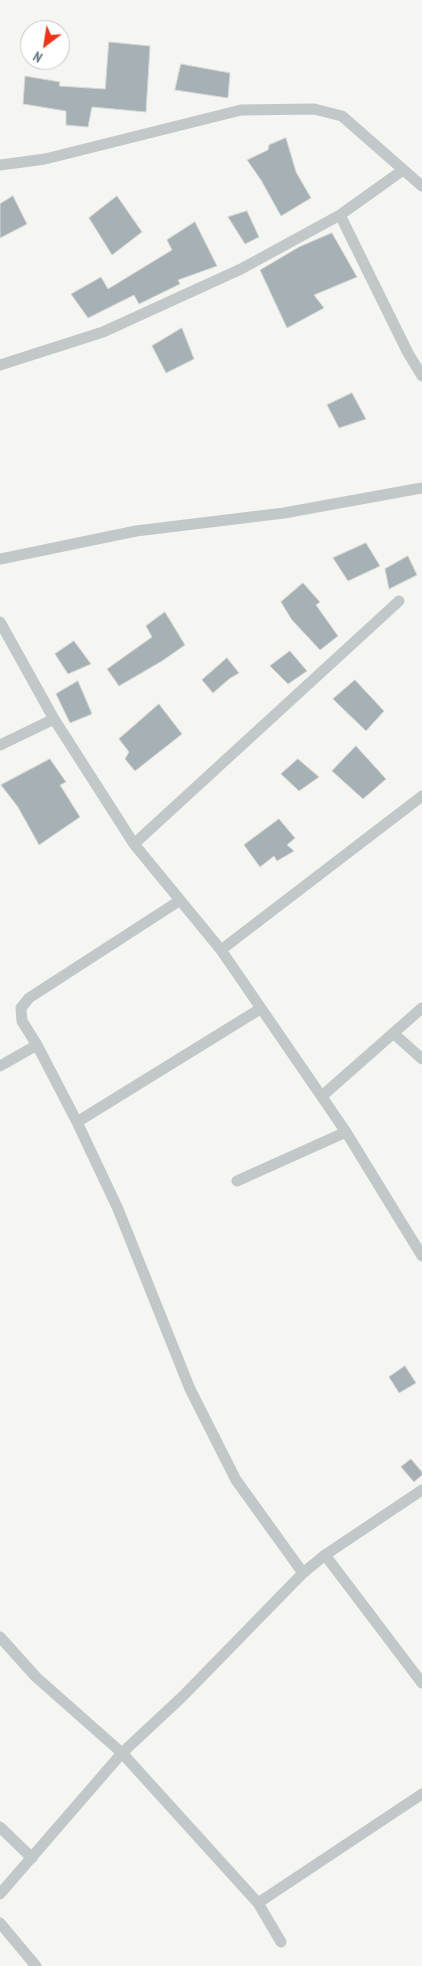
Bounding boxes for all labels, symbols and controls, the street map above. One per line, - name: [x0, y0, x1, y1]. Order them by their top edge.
- north arrow: [20, 20, 70, 70]
- text: N: [30, 47, 46, 67]

